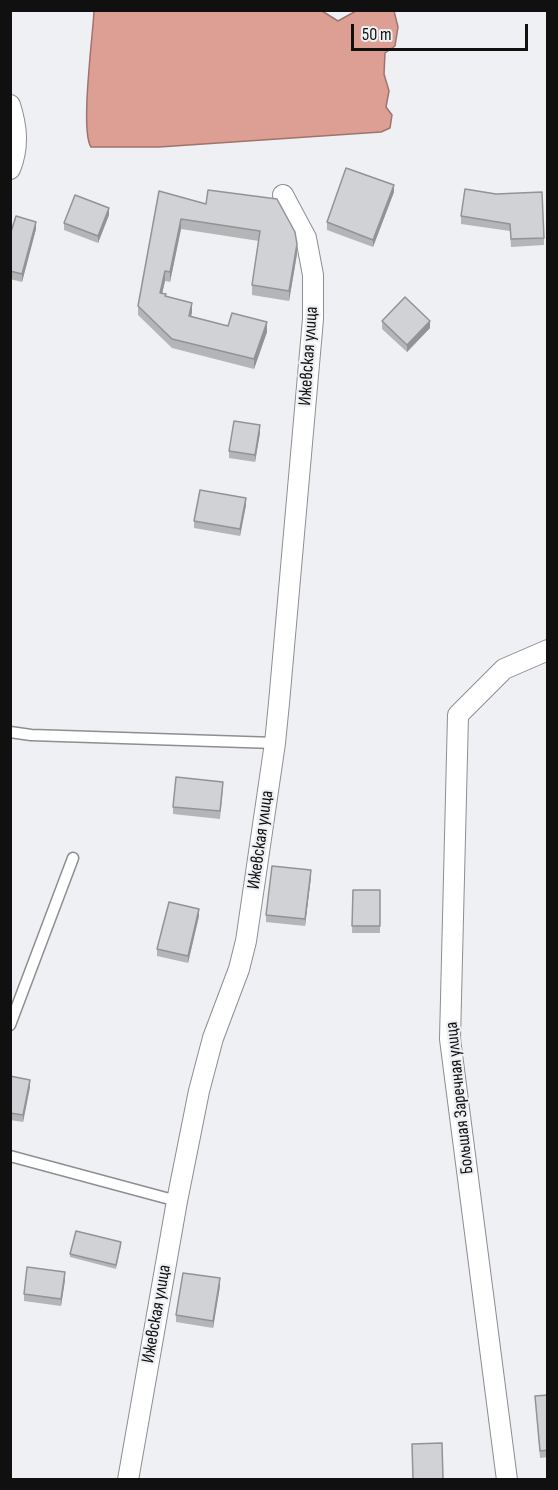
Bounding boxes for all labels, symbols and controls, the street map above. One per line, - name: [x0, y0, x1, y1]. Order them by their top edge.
- scale bar: [354, 12, 531, 50]
- text: 50 m: [362, 24, 392, 45]
- street label: Ижевская улица: [295, 306, 323, 406]
- street label: Ижевская улица: [243, 789, 279, 891]
- street label: Большая Заречная улица: [441, 1021, 479, 1175]
- street label: Ижевская улица: [138, 1263, 176, 1365]

